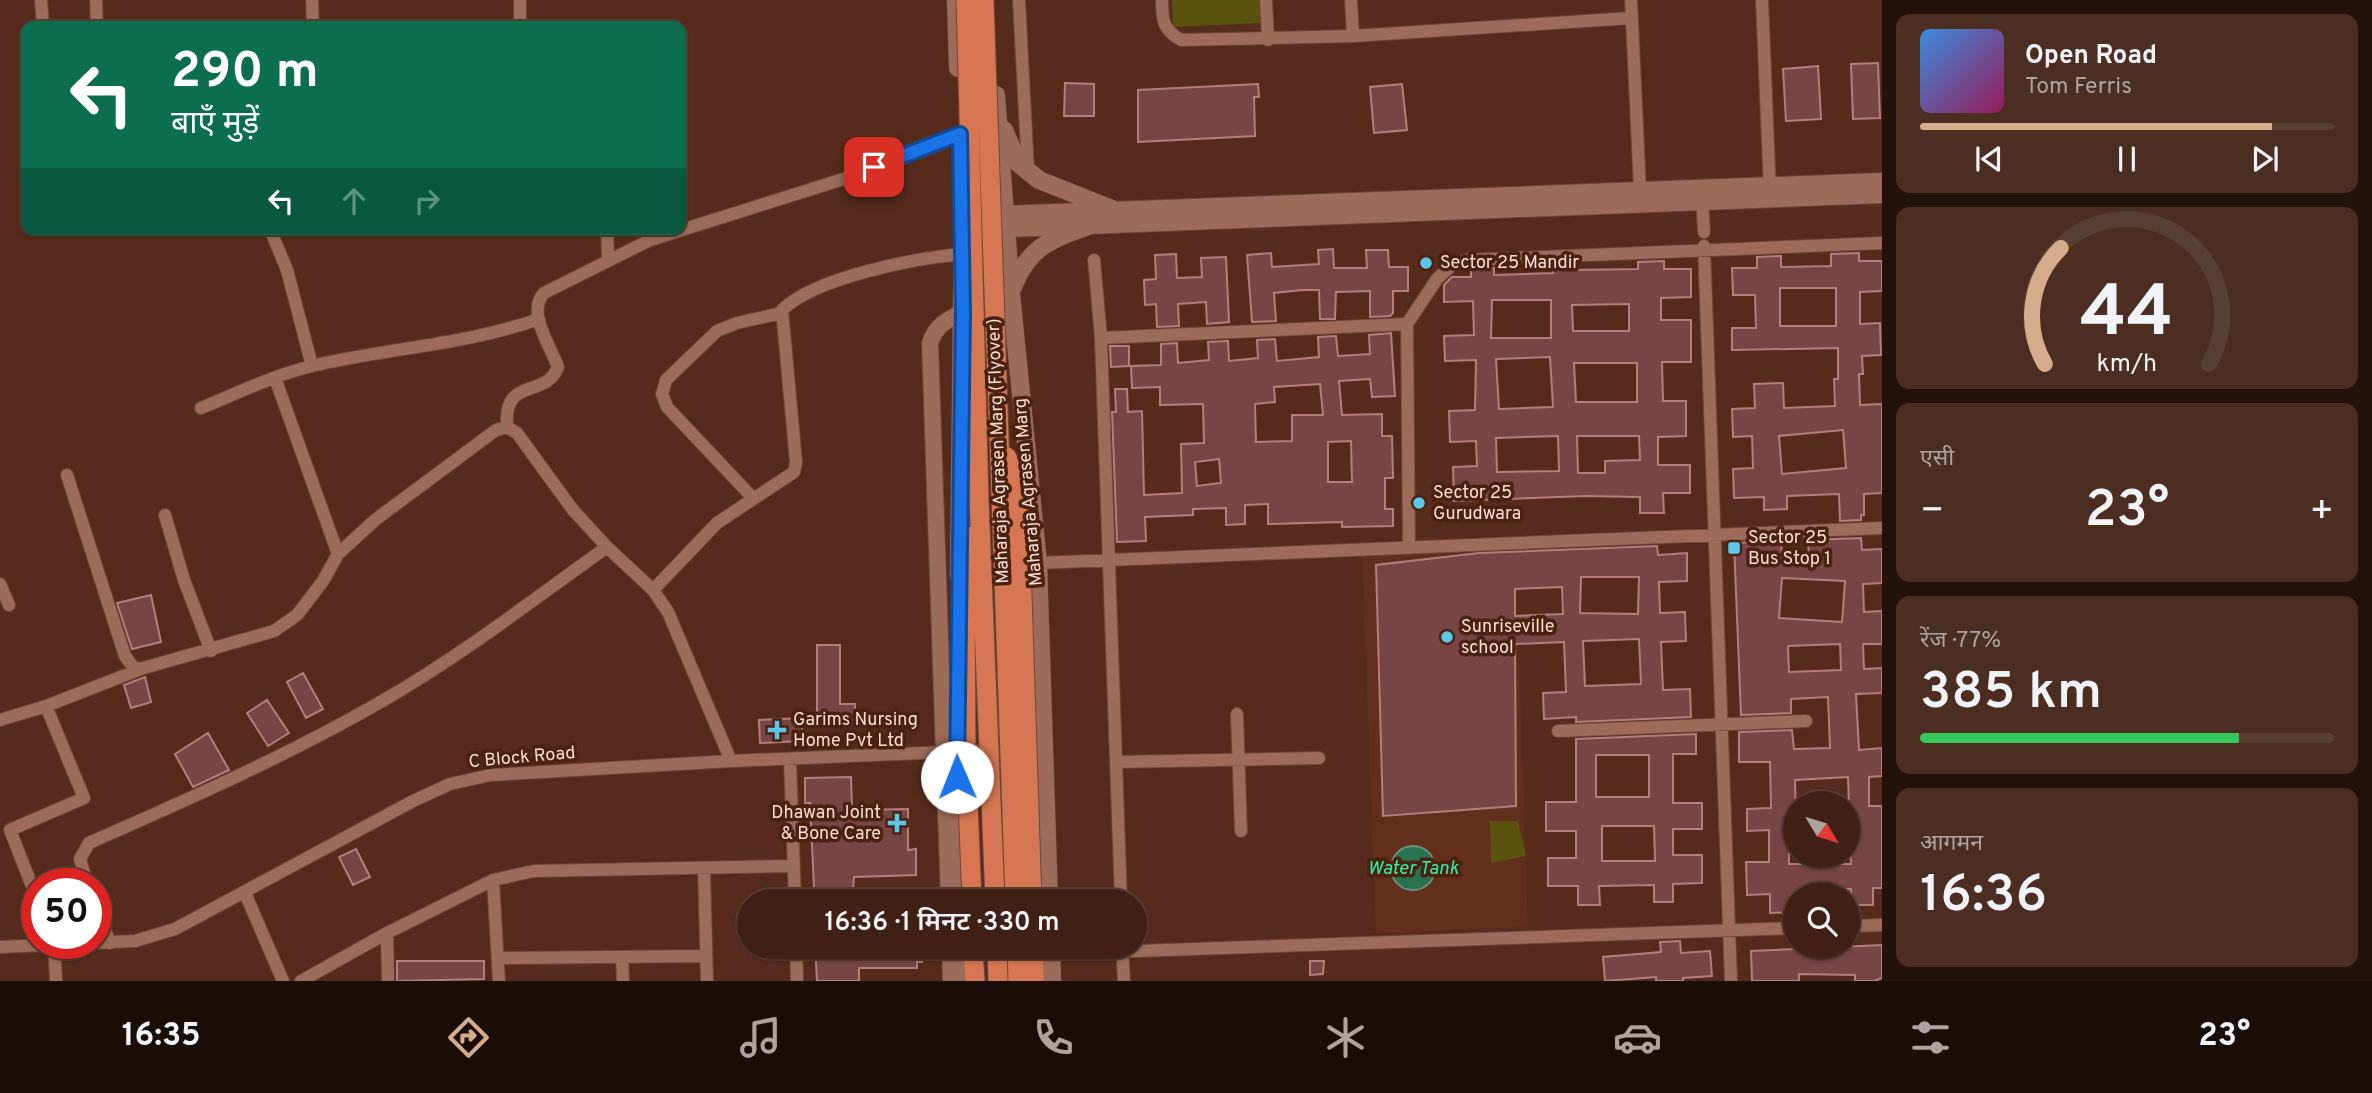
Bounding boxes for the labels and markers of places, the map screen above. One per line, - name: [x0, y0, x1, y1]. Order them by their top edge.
- pin: [844, 137, 904, 197]
- place label: Sector 25 Mandir: [1440, 252, 1579, 275]
- marker: Sector 25 Mandir: [1418, 255, 1434, 271]
- place label: Sector 25 Gurudwara: [1433, 482, 1521, 526]
- marker: Sector 25 Gurudwara: [1411, 495, 1427, 511]
- place label: Sector 25 Bus Stop 1: [1748, 527, 1831, 571]
- marker: Sector 25 Bus Stop 1: [1726, 540, 1742, 556]
- place label: Sunriseville school: [1461, 616, 1554, 660]
- marker: Sunriseville school: [1439, 629, 1455, 645]
- place label: Garims Nursing Home Pvt Ltd: [793, 709, 918, 753]
- marker: Garims Nursing Home Pvt Ltd: [767, 720, 787, 740]
- place label: Dhawan Joint & Bone Care: [771, 802, 881, 846]
- marker: Dhawan Joint & Bone Care: [887, 813, 907, 833]

